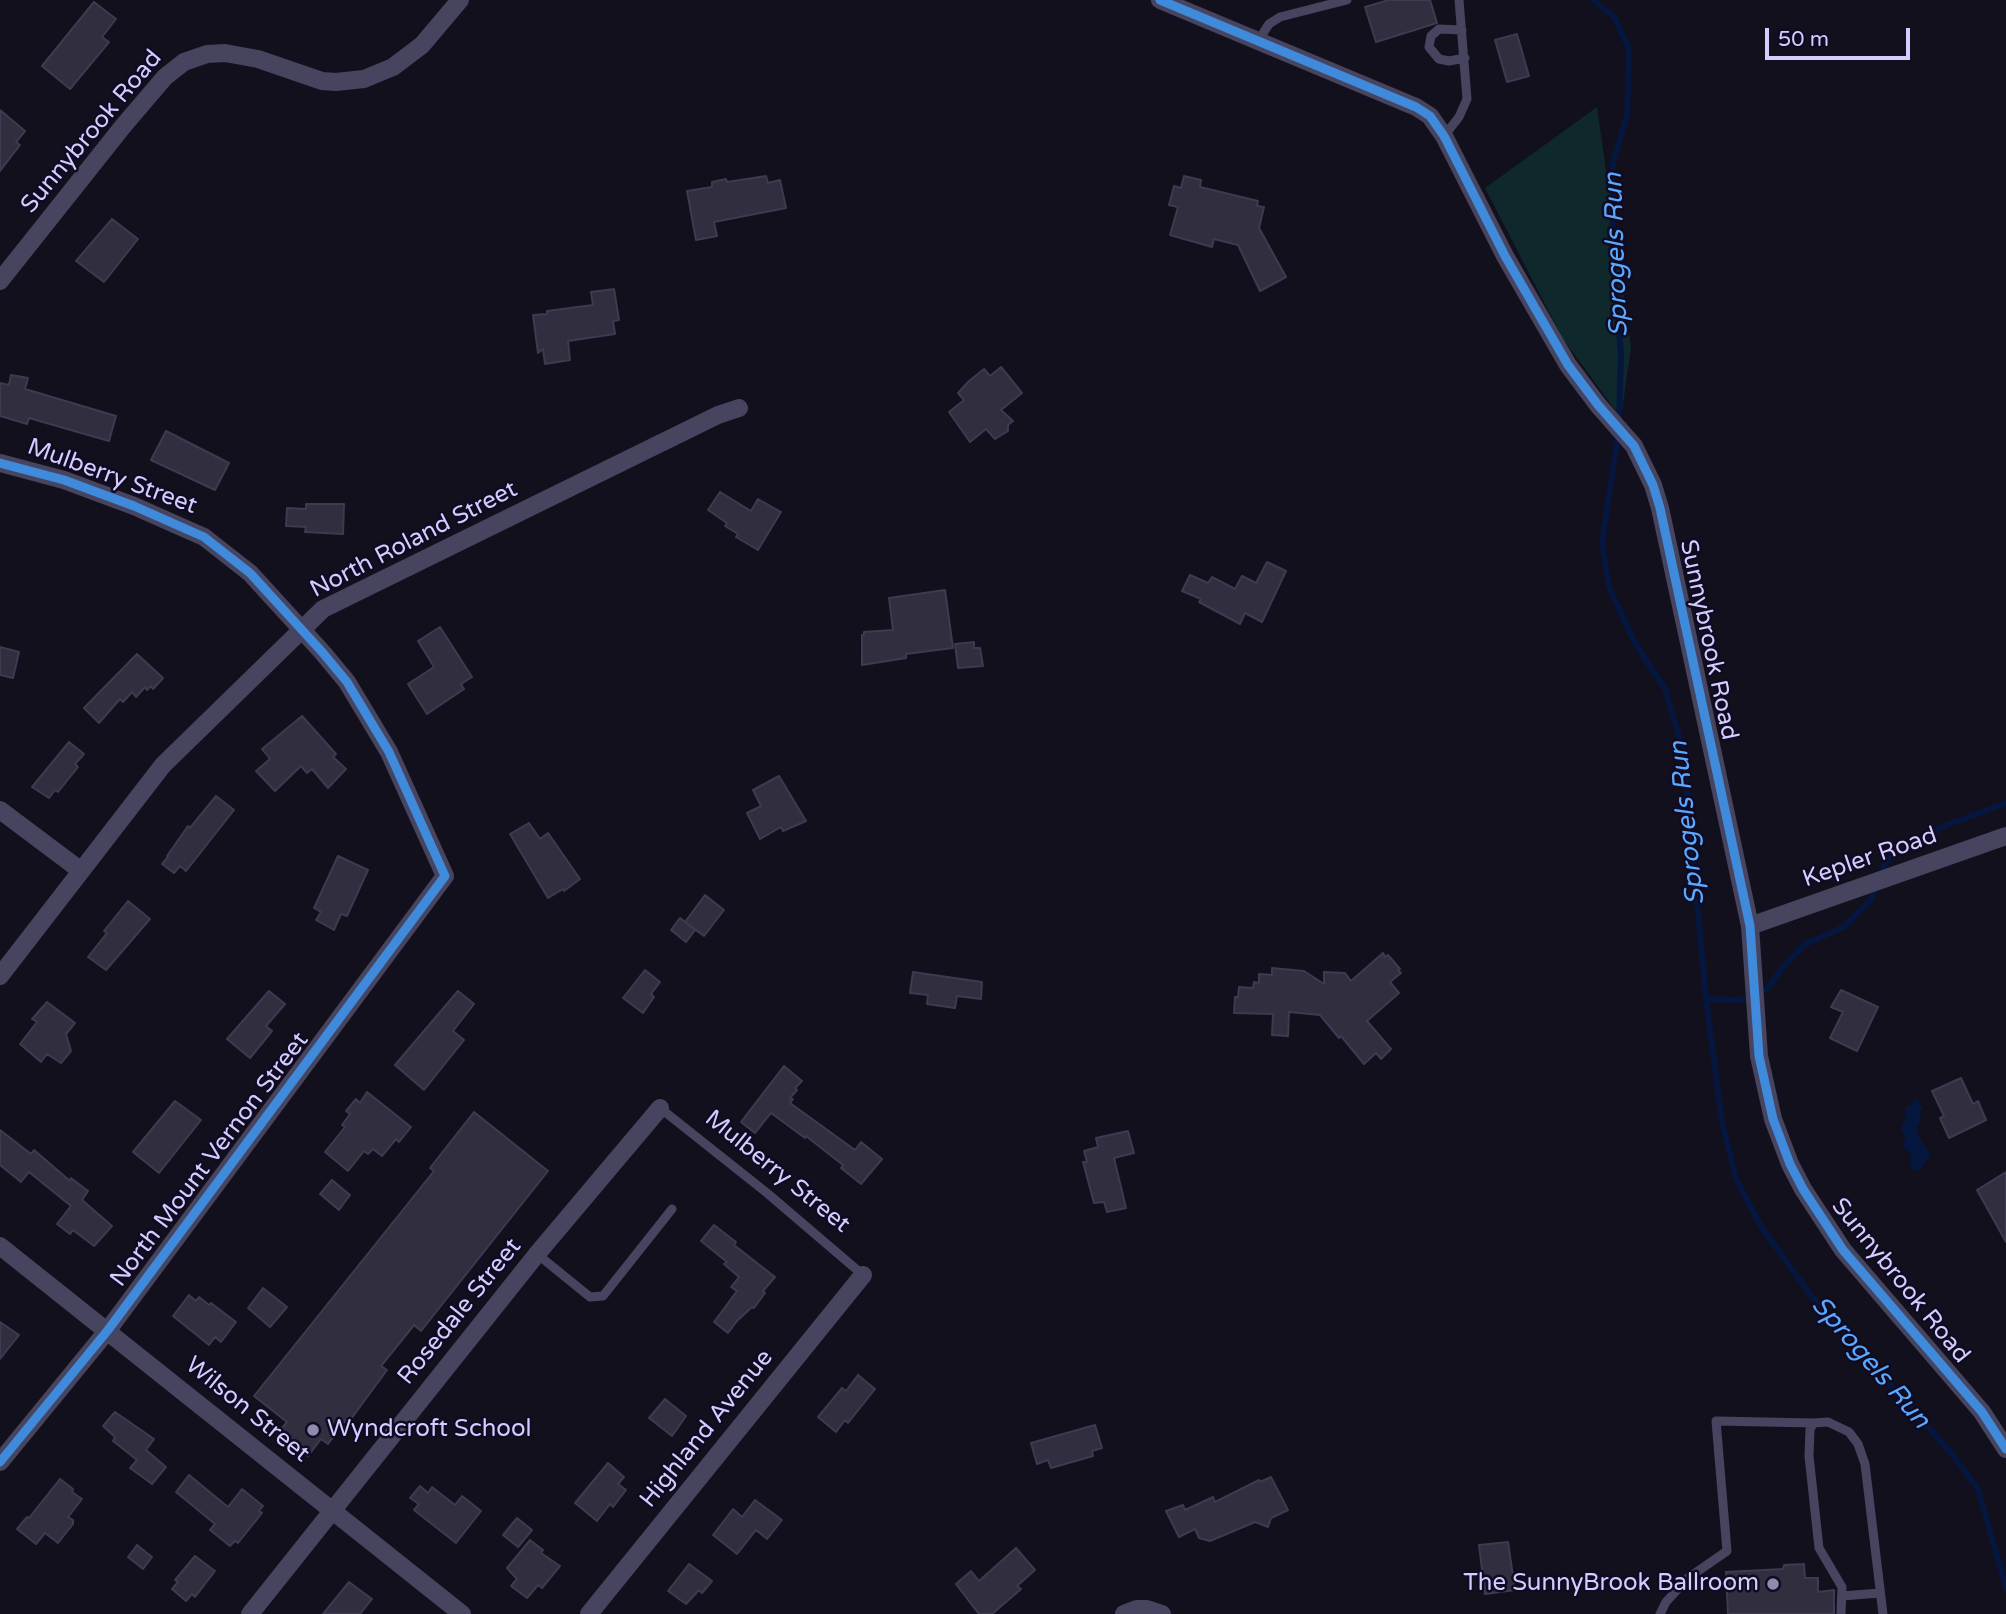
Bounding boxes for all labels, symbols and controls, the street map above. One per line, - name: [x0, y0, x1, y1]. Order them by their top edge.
- scale bar: [1768, 14, 1913, 58]
- text: 50 m: [1778, 27, 1829, 52]
- street label: Sunnybrook Road: [15, 45, 169, 219]
- water label: Sprogels Run: [1599, 172, 1635, 338]
- street label: Mulberry Street: [23, 433, 201, 521]
- street label: North Roland Street: [306, 475, 522, 605]
- street label: Sunnybrook Road: [1673, 537, 1743, 743]
- water label: Sprogels Run: [1664, 740, 1712, 906]
- street label: Kepler Road: [1799, 822, 1941, 894]
- street label: North Mount Vernon Street: [105, 1027, 315, 1293]
- street label: Mulberry Street: [699, 1105, 855, 1239]
- street label: Sunnybrook Road: [1825, 1193, 1975, 1369]
- street label: Rosedale Street: [392, 1233, 528, 1391]
- water label: Sprogels Run: [1804, 1291, 1936, 1435]
- street label: Highland Avenue: [634, 1344, 780, 1514]
- street label: Wilson Street: [179, 1351, 315, 1469]
- place label: Wyndcroft School: [327, 1416, 531, 1444]
- marker: Wyndcroft School: [305, 1422, 321, 1438]
- place label: The SunnyBrook Ballroom: [1463, 1570, 1759, 1598]
- marker: The SunnyBrook Ballroom: [1765, 1576, 1781, 1592]

